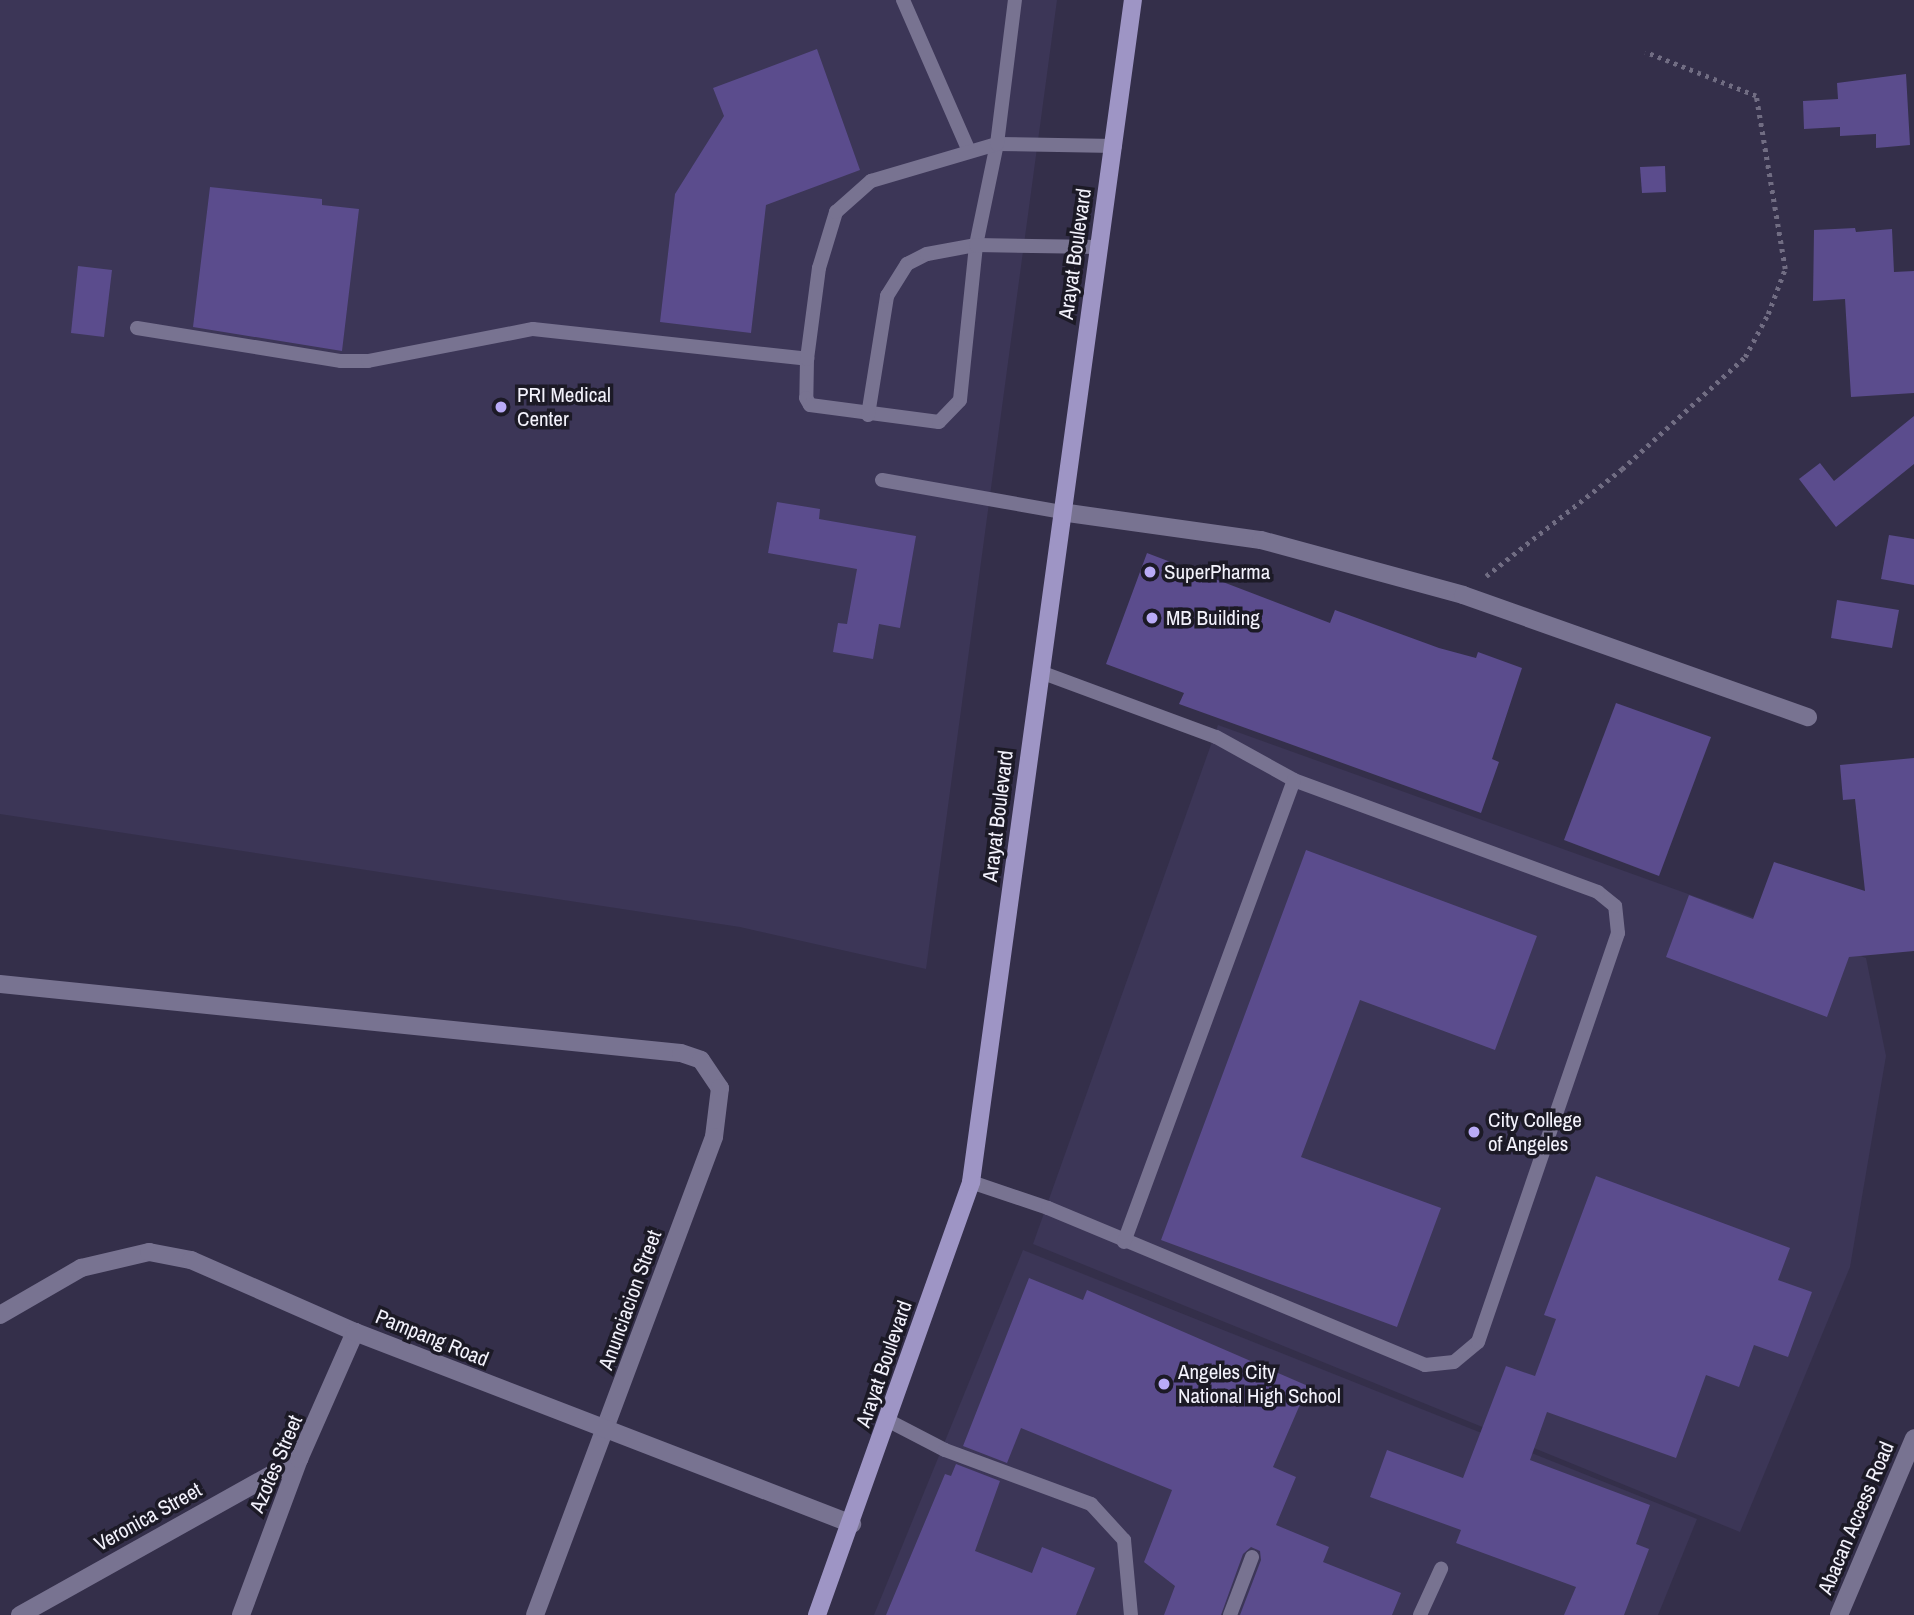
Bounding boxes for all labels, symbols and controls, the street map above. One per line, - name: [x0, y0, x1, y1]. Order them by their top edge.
- street label: Arayat Boulevard: [1053, 187, 1097, 321]
- place label: PRI Medical Center: [517, 382, 611, 432]
- marker: PRI Medical Center: [491, 397, 511, 417]
- place label: SuperPharma: [1164, 559, 1270, 585]
- marker: SuperPharma: [1142, 564, 1158, 580]
- place label: MB Building: [1166, 605, 1260, 631]
- marker: MB Building: [1144, 610, 1160, 626]
- street label: Arayat Boulevard: [977, 749, 1019, 883]
- place label: City College of Angeles: [1488, 1107, 1582, 1157]
- marker: City College of Angeles: [1466, 1124, 1482, 1140]
- street label: Anunciacion Street: [593, 1227, 667, 1373]
- street label: Arayat Boulevard: [851, 1297, 917, 1431]
- street label: Pampang Road: [372, 1304, 492, 1372]
- place label: Angeles City National High School: [1178, 1359, 1341, 1409]
- marker: Angeles City National High School: [1156, 1376, 1172, 1392]
- street label: Azotes Street: [244, 1411, 308, 1517]
- street label: Abacan Access Road: [1812, 1437, 1900, 1599]
- street label: Veronica Street: [90, 1477, 206, 1557]

